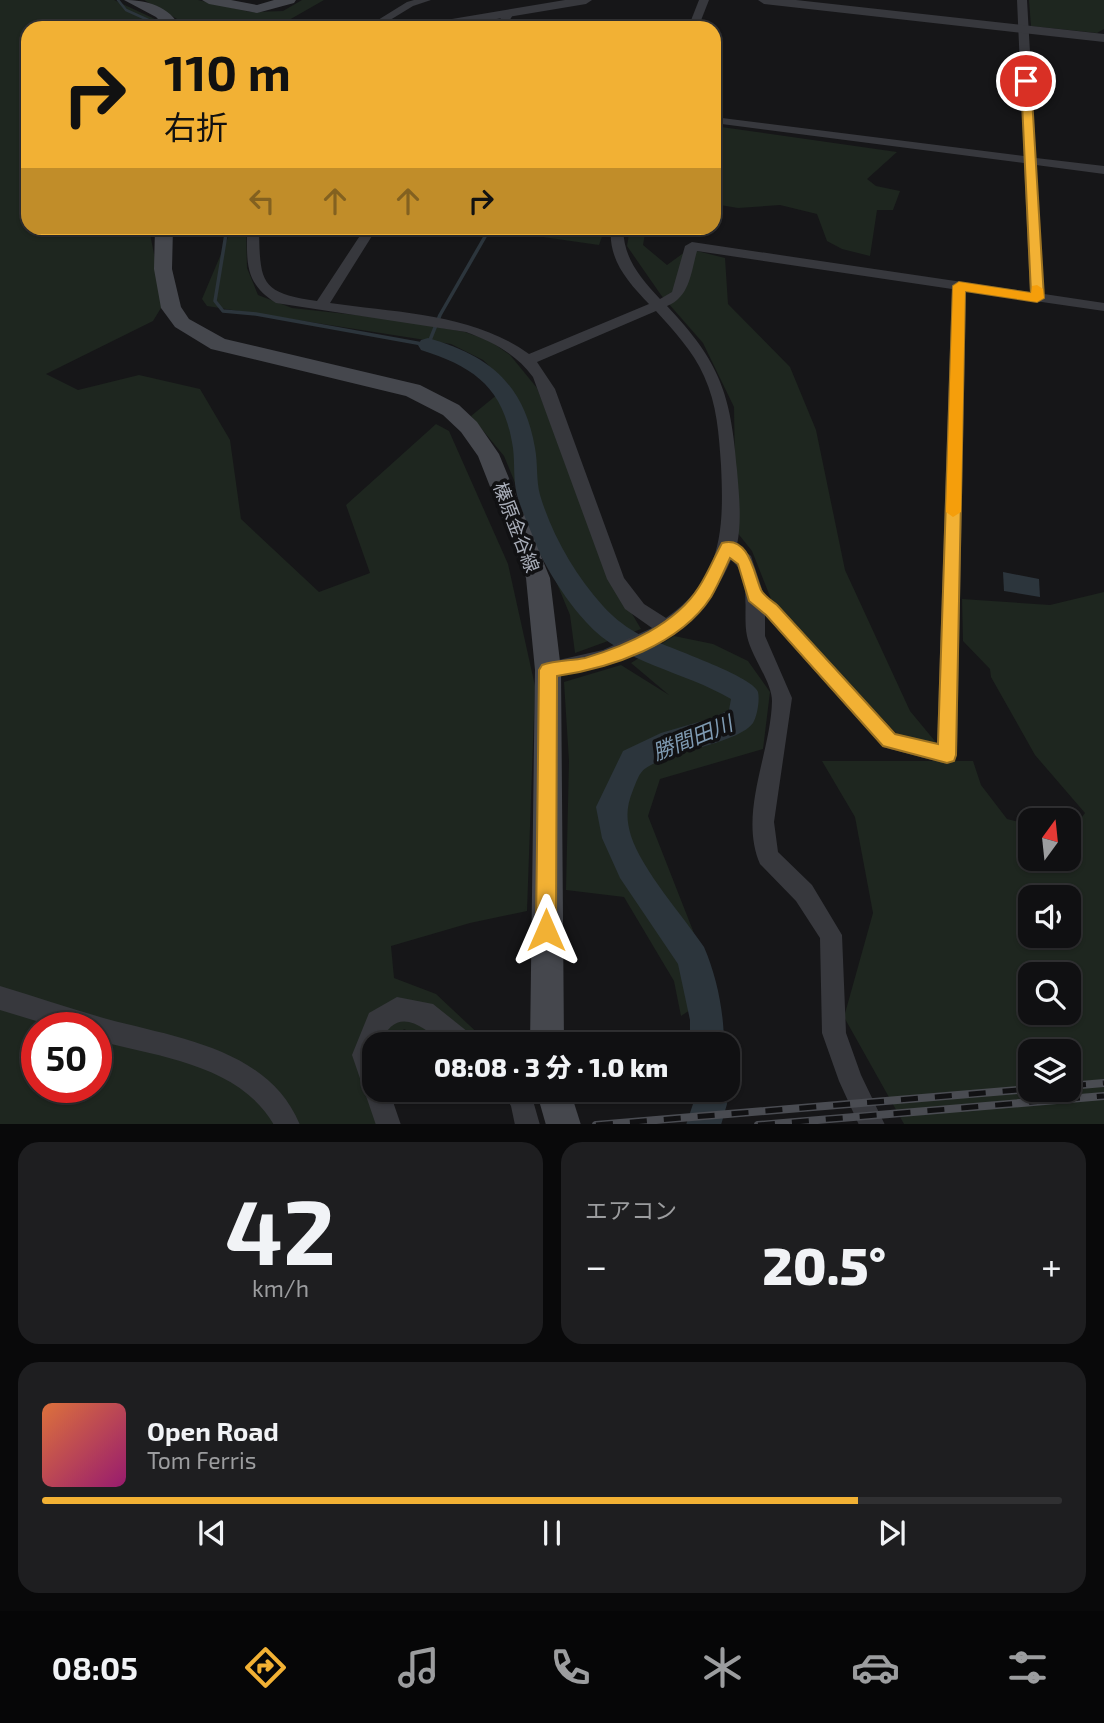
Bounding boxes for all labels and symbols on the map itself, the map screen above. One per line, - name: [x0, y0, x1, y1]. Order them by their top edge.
- pin: [996, 51, 1056, 111]
- street label: 榛原金谷線: [489, 479, 545, 575]
- water label: 勝間田川: [648, 709, 737, 764]
- north arrow: [1018, 808, 1082, 872]
- position arrow: [509, 893, 583, 967]
- speed limit sign: 50: [21, 1012, 112, 1103]

